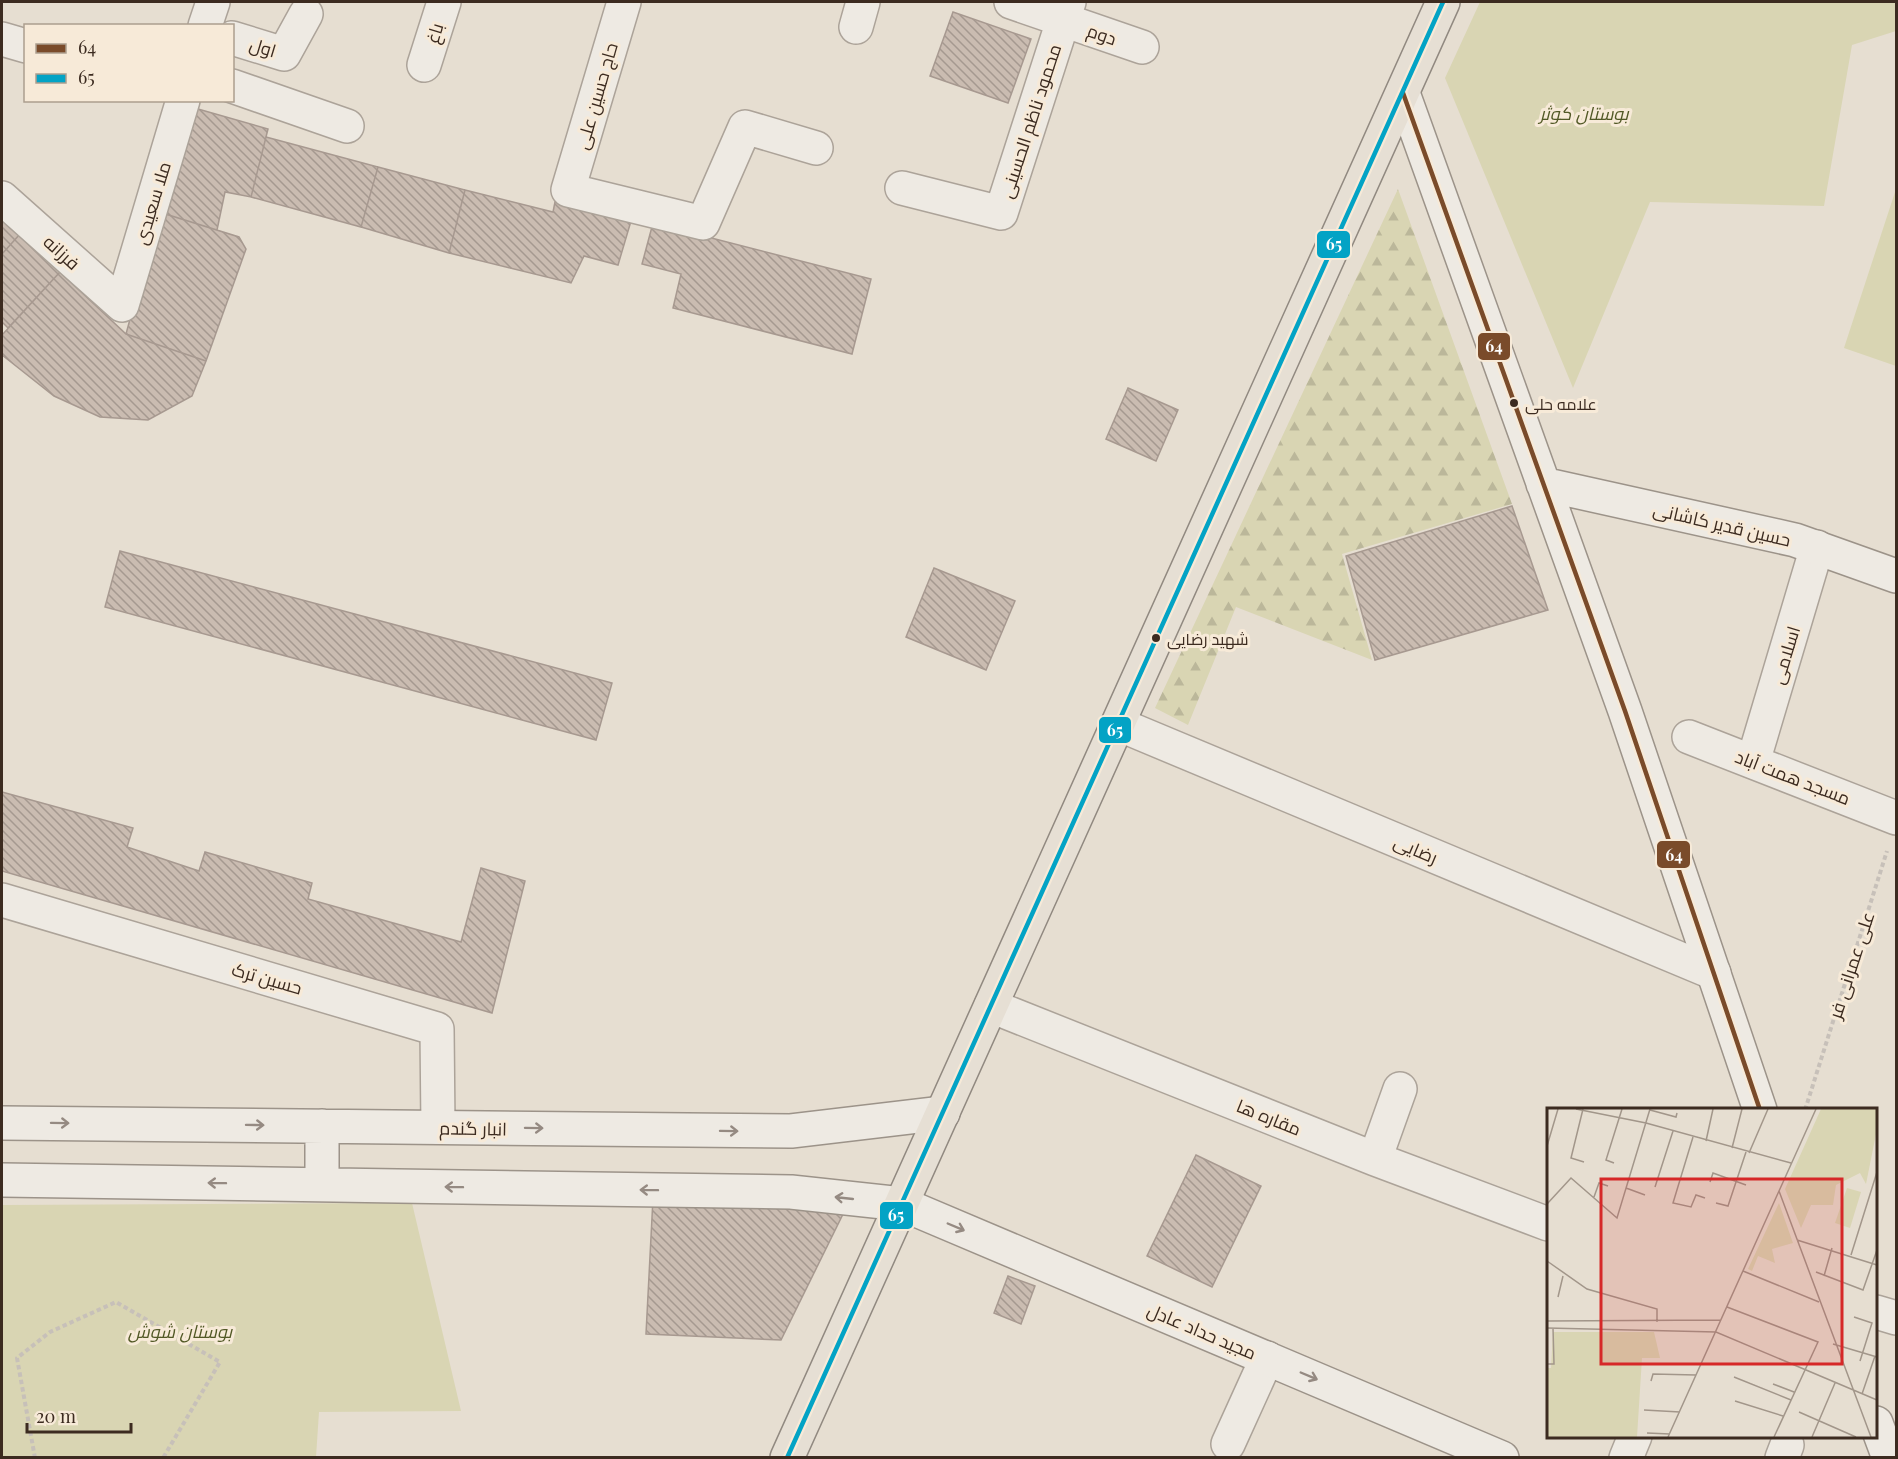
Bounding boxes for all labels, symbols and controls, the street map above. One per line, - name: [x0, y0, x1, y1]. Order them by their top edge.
- street label: دوم: [1084, 18, 1120, 51]
- street label: باغ: [420, 20, 449, 46]
- legend: [24, 24, 234, 102]
- street label: اول: [247, 32, 279, 62]
- text: 64: [78, 35, 96, 59]
- street label: حاج حسین علی: [569, 40, 624, 153]
- street label: محمود ناظم الحسینی: [994, 41, 1067, 201]
- text: 65: [78, 65, 95, 89]
- park label: بوستان کوثر: [1537, 101, 1630, 125]
- street label: ملا سعیدی: [128, 159, 176, 247]
- street label: فرزانه: [39, 229, 85, 275]
- line badge: 65: [1316, 230, 1351, 259]
- text: 65: [1326, 233, 1342, 254]
- line badge: 64: [1477, 332, 1511, 361]
- text: 64: [1485, 335, 1503, 356]
- place label: علامه حلی: [1525, 393, 1597, 415]
- marker: علامه حلی: [1508, 397, 1520, 409]
- street label: حسین قدیر کاشانی: [1651, 496, 1793, 552]
- street label: اسلامی: [1765, 623, 1805, 687]
- place label: شهید رضایی: [1167, 628, 1249, 650]
- marker: شهید رضایی: [1150, 632, 1162, 644]
- line badge: 65: [1098, 716, 1132, 744]
- text: 65: [1107, 719, 1123, 740]
- street label: مسجد همت آباد: [1732, 744, 1854, 810]
- street label: رضایی: [1390, 829, 1442, 869]
- line badge: 64: [1656, 840, 1691, 869]
- text: 64: [1665, 844, 1683, 865]
- street label: علی عمرانی فر: [1822, 908, 1880, 1023]
- street label: حسین ترک: [229, 957, 305, 999]
- street label: مقاره ها: [1233, 1093, 1305, 1141]
- inset map: [1547, 1108, 1877, 1438]
- street label: انبار گندم: [439, 1115, 507, 1142]
- one-way arrow: [49, 1117, 69, 1129]
- one-way arrow: [244, 1120, 264, 1131]
- one-way arrow: [523, 1123, 543, 1134]
- one-way arrow: [718, 1125, 738, 1137]
- one-way arrow: [207, 1177, 227, 1189]
- one-way arrow: [444, 1181, 464, 1192]
- one-way arrow: [639, 1184, 659, 1196]
- one-way arrow: [834, 1192, 854, 1203]
- line badge: 65: [879, 1201, 914, 1230]
- text: 65: [888, 1204, 904, 1225]
- one-way arrow: [946, 1222, 964, 1233]
- street label: مجید حداد عادل: [1144, 1297, 1260, 1365]
- park label: بوستان شوش: [128, 1319, 233, 1343]
- one-way arrow: [1300, 1371, 1318, 1382]
- scale bar: [27, 1396, 130, 1434]
- text: 20 m: [36, 1404, 76, 1428]

